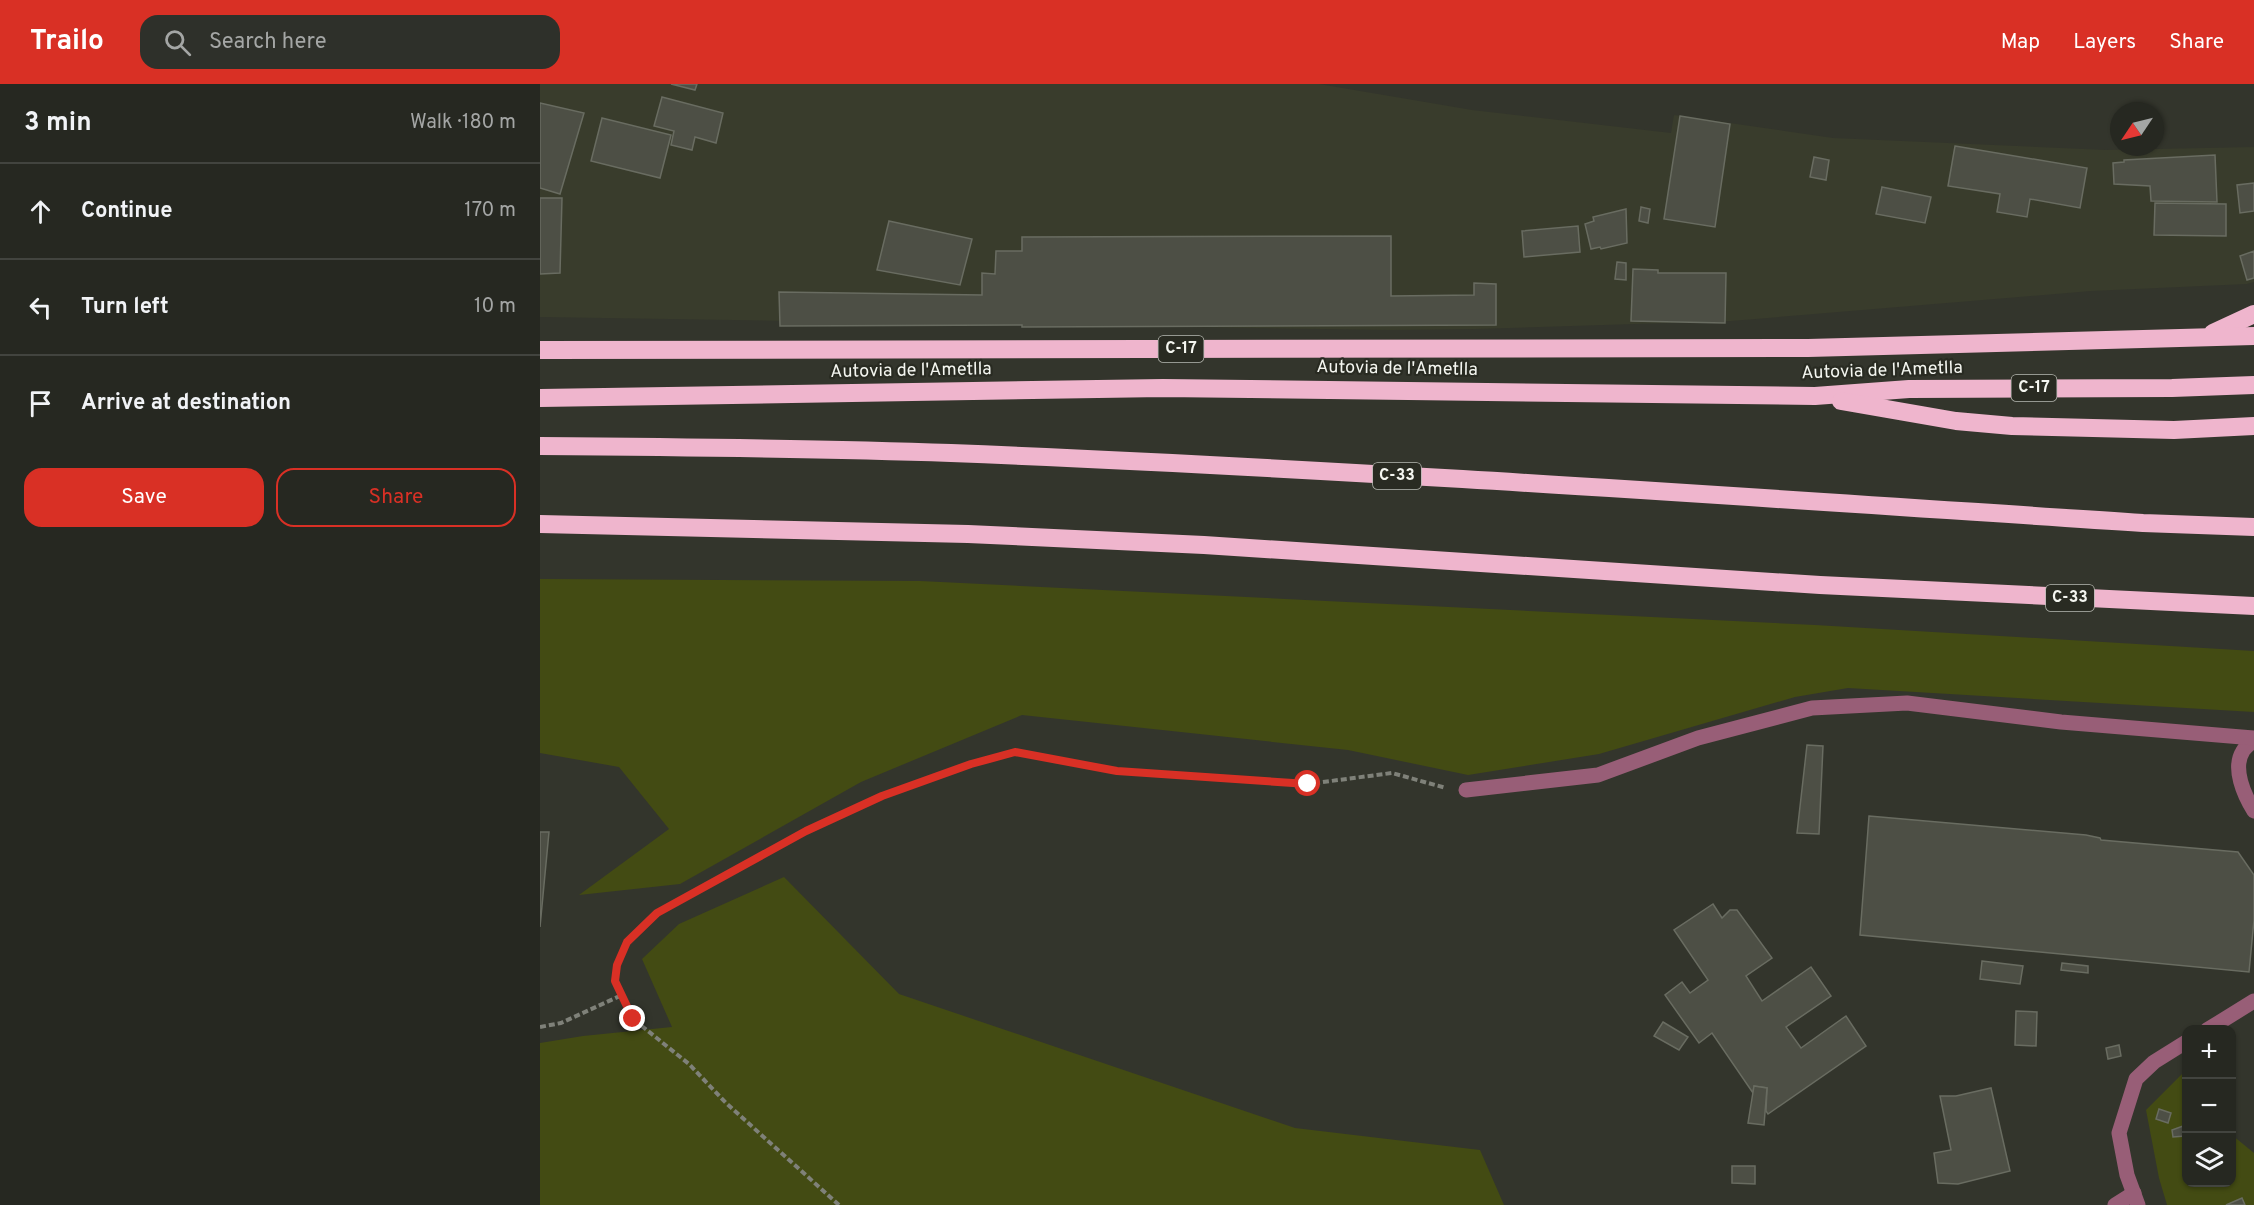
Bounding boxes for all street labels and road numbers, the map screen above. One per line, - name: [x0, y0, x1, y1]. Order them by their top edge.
- road number: C-17: [1158, 336, 1204, 362]
- street label: Autovia de l'Ametlla: [1316, 356, 1478, 382]
- street label: Autovia de l'Ametlla: [1801, 357, 1963, 385]
- street label: Autovia de l'Ametlla: [830, 358, 992, 384]
- road number: C-17: [2012, 375, 2056, 401]
- road number: C-33: [1373, 463, 1421, 489]
- road number: C-33: [2046, 585, 2094, 611]

